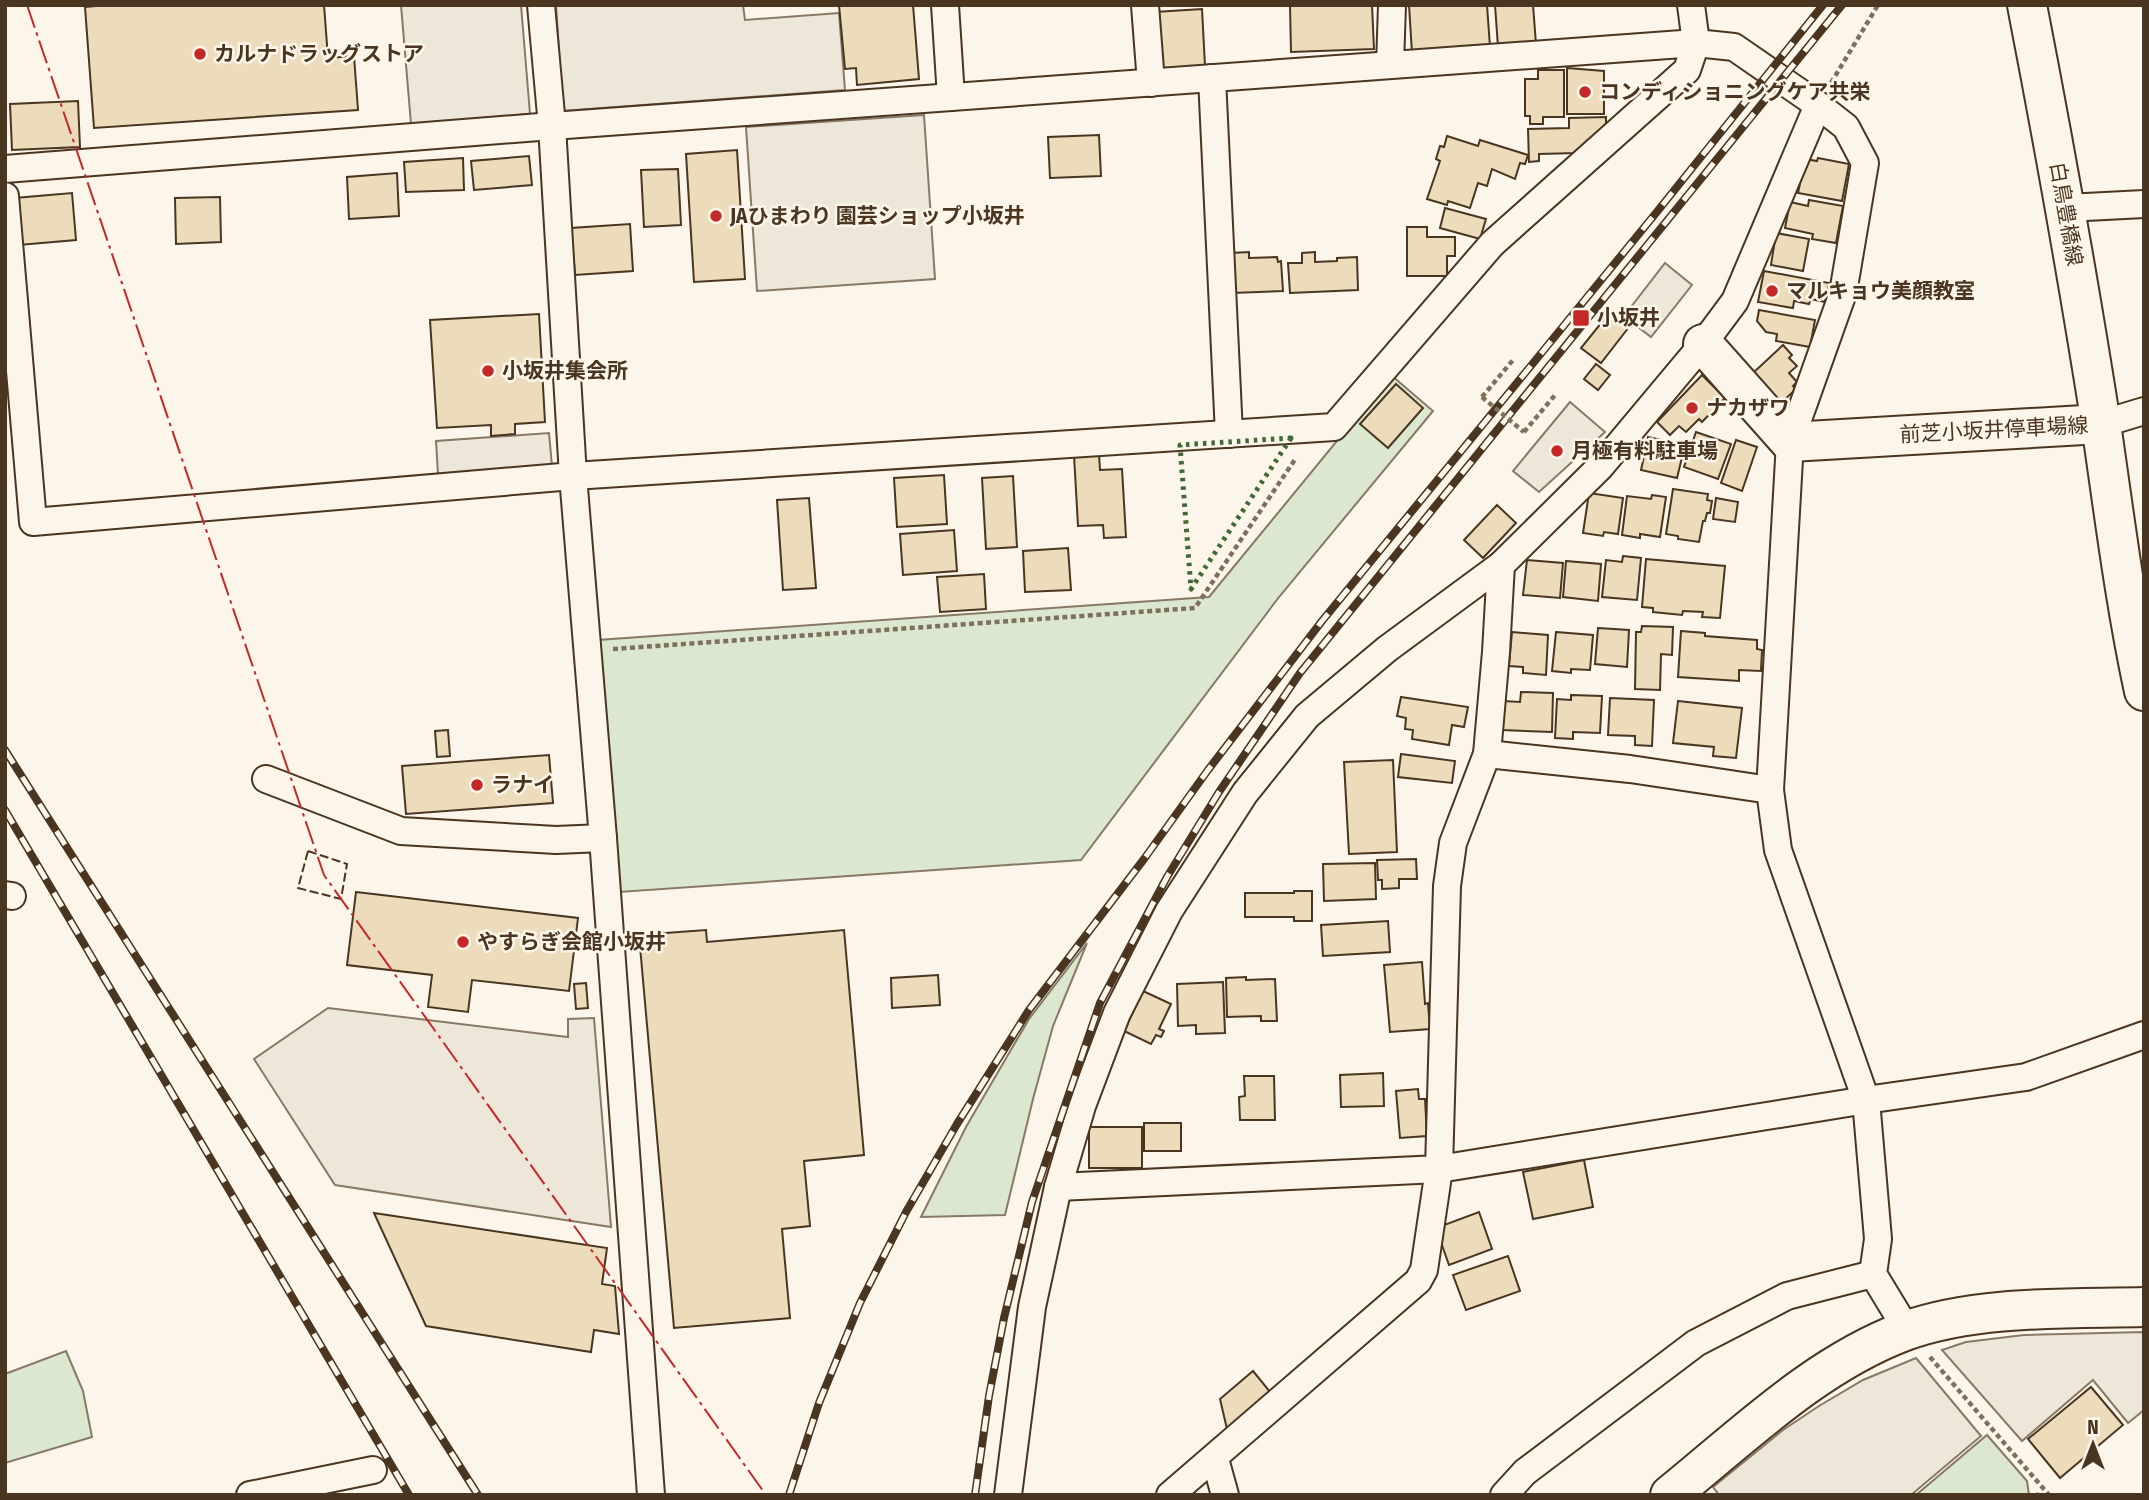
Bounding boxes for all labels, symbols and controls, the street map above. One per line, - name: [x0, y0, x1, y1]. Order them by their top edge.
- place label: カルナドラッグストア: [214, 41, 424, 67]
- marker: カルナドラッグストア: [192, 46, 208, 62]
- place label: コンディショニングケア共栄: [1599, 79, 1871, 105]
- marker: コンディショニングケア共栄: [1577, 84, 1593, 100]
- street label: 白鳥豊橋線: [2044, 160, 2088, 268]
- place label: JAひまわり 園芸ショップ小坂井: [729, 203, 1025, 229]
- marker: JAひまわり 園芸ショップ小坂井: [708, 208, 724, 224]
- place label: マルキョウ美顔教室: [1786, 278, 1975, 304]
- marker: マルキョウ美顔教室: [1764, 283, 1780, 299]
- place label: 小坂井: [1597, 305, 1660, 331]
- marker: 小坂井: [1571, 308, 1591, 328]
- place label: 小坂井集会所: [502, 358, 628, 384]
- marker: 小坂井集会所: [480, 363, 496, 379]
- place label: ナカザワ: [1706, 395, 1790, 421]
- marker: ナカザワ: [1684, 400, 1700, 416]
- street label: 前芝小坂井停車場線: [1899, 412, 2089, 448]
- place label: 月極有料駐車場: [1571, 438, 1718, 464]
- marker: 月極有料駐車場: [1549, 443, 1565, 459]
- place label: ラナイ: [491, 772, 554, 798]
- marker: ラナイ: [469, 777, 485, 793]
- place label: やすらぎ会館小坂井: [477, 929, 666, 955]
- marker: やすらぎ会館小坂井: [455, 934, 471, 950]
- north arrow: [2058, 1409, 2128, 1479]
- text: N: [2087, 1416, 2099, 1439]

